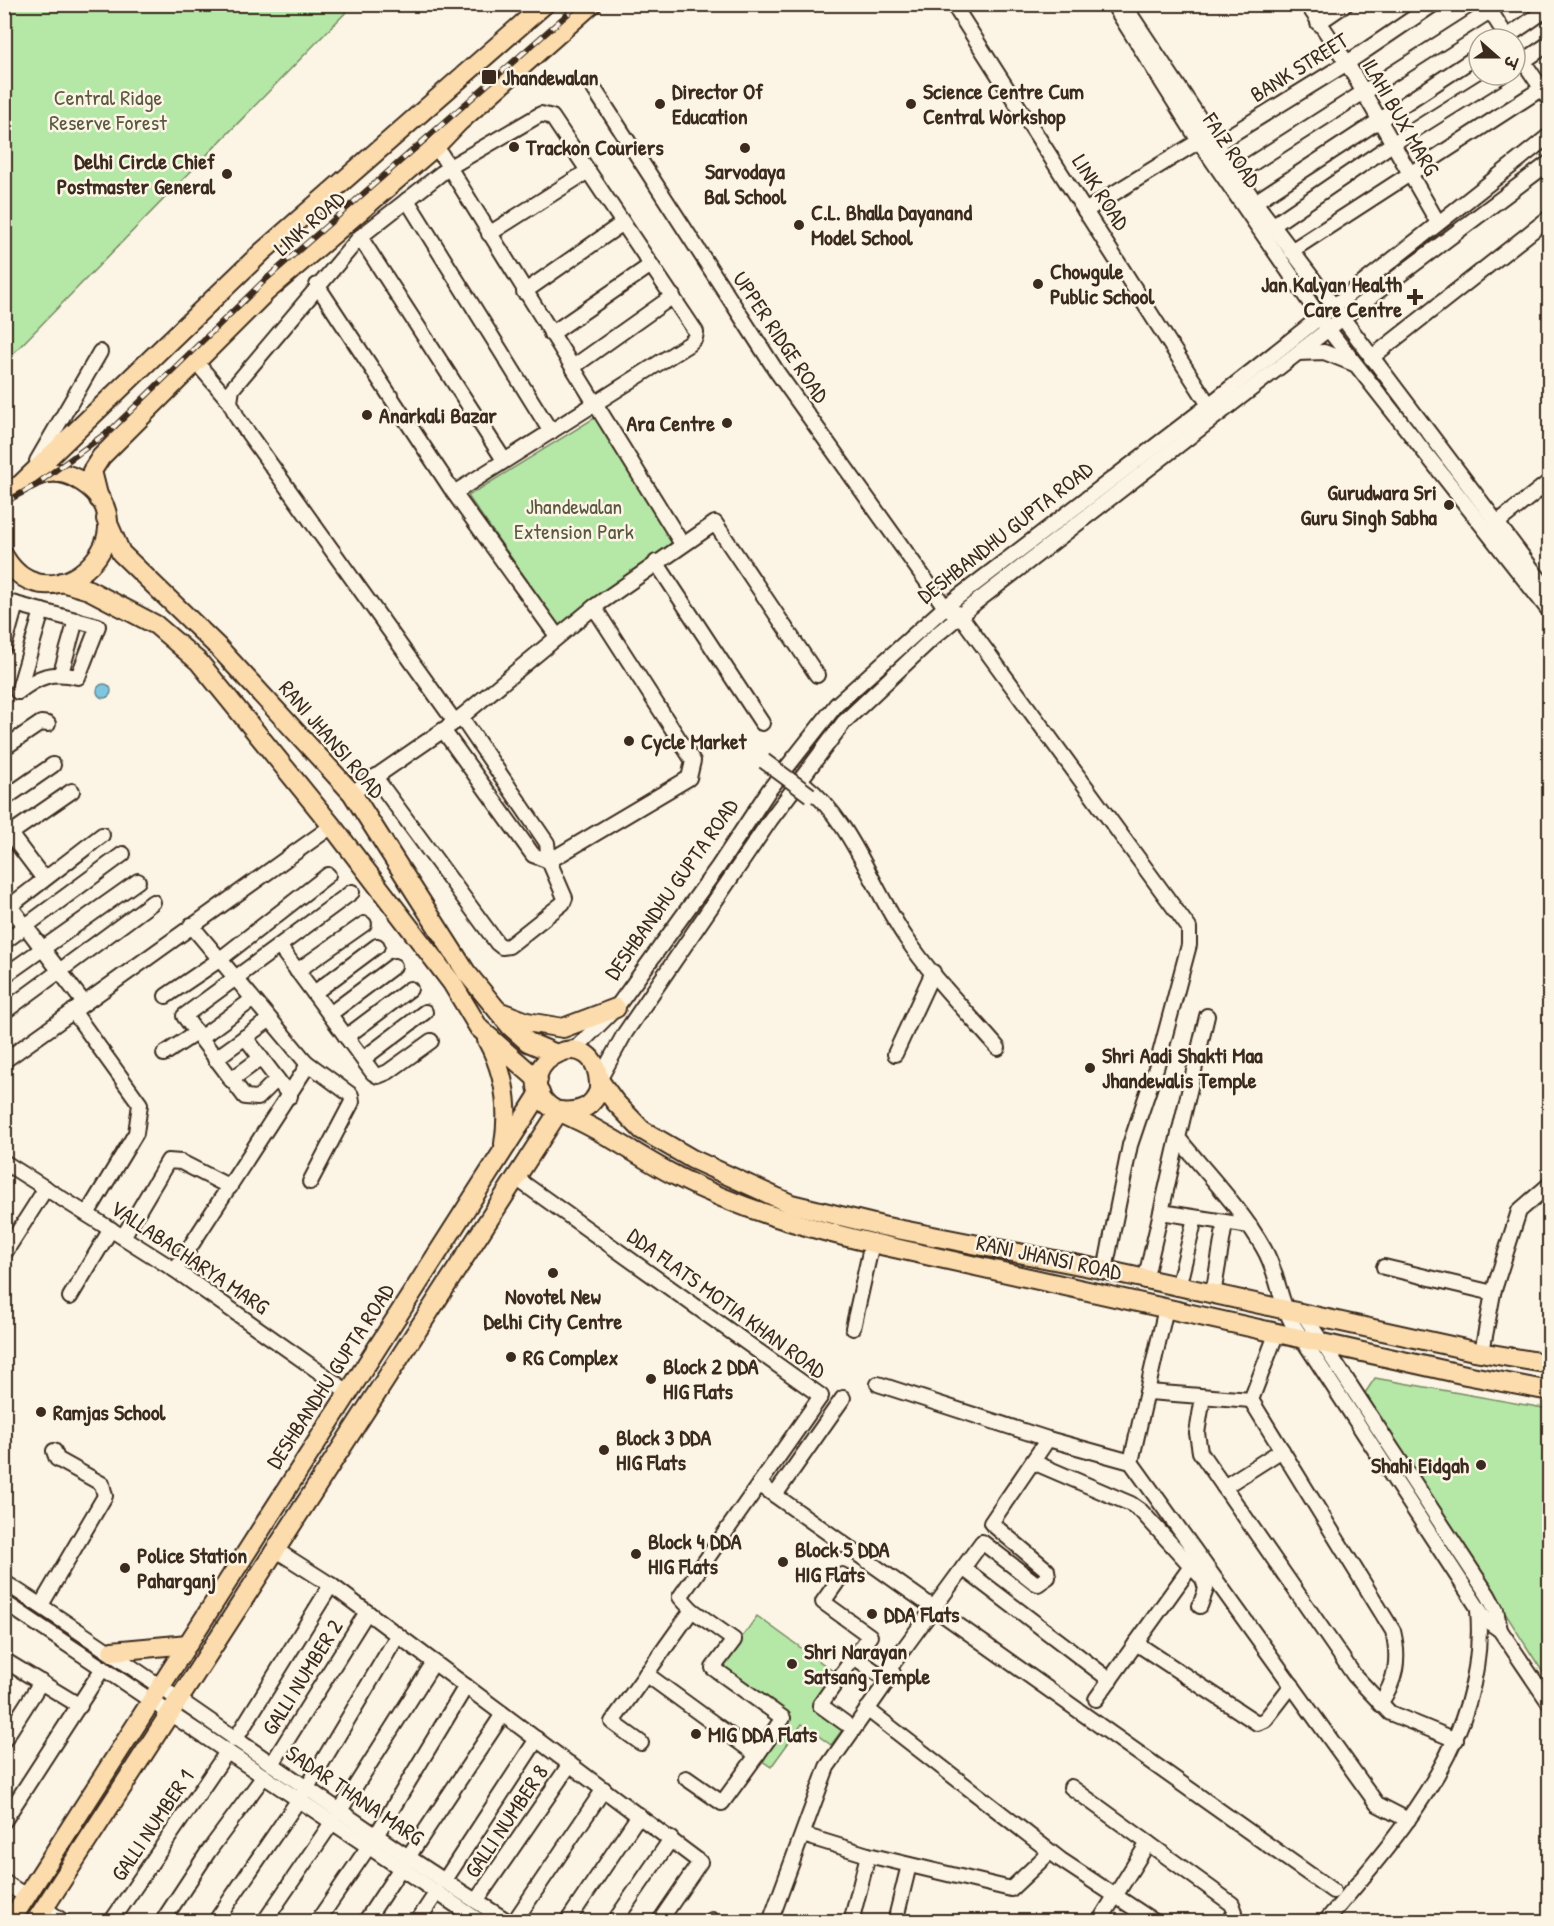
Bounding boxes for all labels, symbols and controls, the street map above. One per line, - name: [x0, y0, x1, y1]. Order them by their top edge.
- street label: BANK STREET: [1244, 25, 1354, 109]
- north arrow: [1467, 27, 1527, 87]
- text: उ: [1498, 52, 1524, 73]
- street label: ILAHI BUX MARG: [1355, 53, 1447, 181]
- place label: Jhandewalan: [502, 62, 599, 92]
- marker: Jhandewalan: [480, 68, 498, 86]
- place label: Director Of Education: [672, 76, 764, 131]
- place label: Science Centre Cum Central Workshop: [923, 76, 1084, 132]
- park label: Central Ridge Reserve Forest: [49, 82, 167, 137]
- marker: Director Of Education: [653, 97, 667, 111]
- marker: Science Centre Cum Central Workshop: [904, 97, 918, 111]
- street label: FAIZ ROAD: [1196, 106, 1268, 194]
- place label: Trackon Couriers: [525, 132, 664, 162]
- marker: Trackon Couriers: [507, 140, 521, 154]
- marker: Sarvodaya Bal School: [738, 141, 752, 155]
- place label: Delhi Circle Chief Postmaster General: [57, 146, 216, 201]
- street label: LINK ROAD: [1065, 148, 1137, 236]
- place label: Sarvodaya Bal School: [704, 156, 787, 211]
- marker: Delhi Circle Chief Postmaster General: [220, 167, 234, 181]
- street label: LINK ROAD: [267, 183, 351, 262]
- place label: C.L. Bhalla Dayanand Model School: [811, 197, 972, 252]
- marker: C.L. Bhalla Dayanand Model School: [792, 218, 806, 232]
- place label: Chowgule Public School: [1050, 256, 1155, 311]
- street label: UPPER RIDGE ROAD: [726, 265, 836, 409]
- place label: Jan Kalyan Health Care Centre: [1261, 269, 1403, 324]
- marker: Chowgule Public School: [1031, 277, 1045, 291]
- marker: Jan Kalyan Health Care Centre: [1406, 288, 1424, 306]
- place label: Anarkali Bazar: [379, 400, 497, 430]
- marker: Anarkali Bazar: [360, 408, 374, 422]
- place label: Ara Centre: [627, 408, 715, 438]
- marker: Ara Centre: [720, 416, 734, 430]
- street label: DESHBANDHU GUPTA ROAD: [911, 454, 1099, 610]
- place label: Gurudwara Sri Guru Singh Sabha: [1301, 477, 1437, 533]
- park label: Jhandewalan Extension Park: [514, 491, 634, 546]
- marker: Gurudwara Sri Guru Singh Sabha: [1442, 498, 1456, 512]
- street label: RANI JHANSI ROAD: [272, 674, 392, 805]
- place label: Cycle Market: [641, 726, 748, 757]
- marker: Cycle Market: [622, 734, 636, 748]
- street label: DESHBANDHU GUPTA ROAD: [597, 792, 745, 986]
- place label: Shri Aadi Shakti Maa Jhandewalis Temple: [1102, 1040, 1263, 1096]
- marker: Shri Aadi Shakti Maa Jhandewalis Temple: [1083, 1061, 1097, 1075]
- street label: VALLABACHARYA MARG: [105, 1193, 275, 1321]
- street label: DDA FLATS MOTIA KHAN ROAD: [622, 1221, 833, 1386]
- street label: RANI JHANSI ROAD: [974, 1227, 1125, 1287]
- marker: Novotel New Delhi City Centre: [546, 1266, 560, 1280]
- street label: DESHBANDHU GUPTA ROAD: [259, 1277, 401, 1474]
- place label: Novotel New Delhi City Centre: [484, 1281, 623, 1337]
- place label: RG Complex: [523, 1342, 619, 1373]
- marker: RG Complex: [504, 1350, 518, 1364]
- place label: Block 2 DDA HIG Flats: [663, 1351, 759, 1406]
- marker: Block 2 DDA HIG Flats: [644, 1372, 658, 1386]
- place label: Ramjas School: [53, 1397, 167, 1427]
- marker: Ramjas School: [34, 1405, 48, 1419]
- place label: Block 3 DDA HIG Flats: [616, 1422, 711, 1477]
- marker: Block 3 DDA HIG Flats: [597, 1443, 611, 1457]
- place label: Shahi Eidgah: [1371, 1450, 1470, 1481]
- marker: Shahi Eidgah: [1474, 1458, 1488, 1472]
- place label: Block 4 DDA HIG Flats: [648, 1526, 742, 1581]
- place label: Block 5 DDA HIG Flats: [795, 1534, 890, 1589]
- place label: Police Station Paharganj: [137, 1540, 247, 1596]
- marker: Block 4 DDA HIG Flats: [629, 1547, 643, 1561]
- marker: Block 5 DDA HIG Flats: [776, 1555, 790, 1569]
- marker: Police Station Paharganj: [118, 1561, 132, 1575]
- place label: DDA Flats: [884, 1599, 960, 1629]
- marker: DDA Flats: [865, 1607, 879, 1621]
- street label: GALLI NUMBER 2: [255, 1613, 350, 1741]
- place label: Shri Narayan Satsang Temple: [804, 1636, 930, 1692]
- marker: Shri Narayan Satsang Temple: [785, 1657, 799, 1671]
- place label: MIG DDA Flats: [708, 1719, 818, 1749]
- marker: MIG DDA Flats: [689, 1727, 703, 1741]
- street label: SADAR THANA MARG: [280, 1738, 430, 1852]
- street label: GALLI NUMBER 8: [457, 1759, 555, 1883]
- street label: GALLI NUMBER 1: [104, 1763, 200, 1887]

